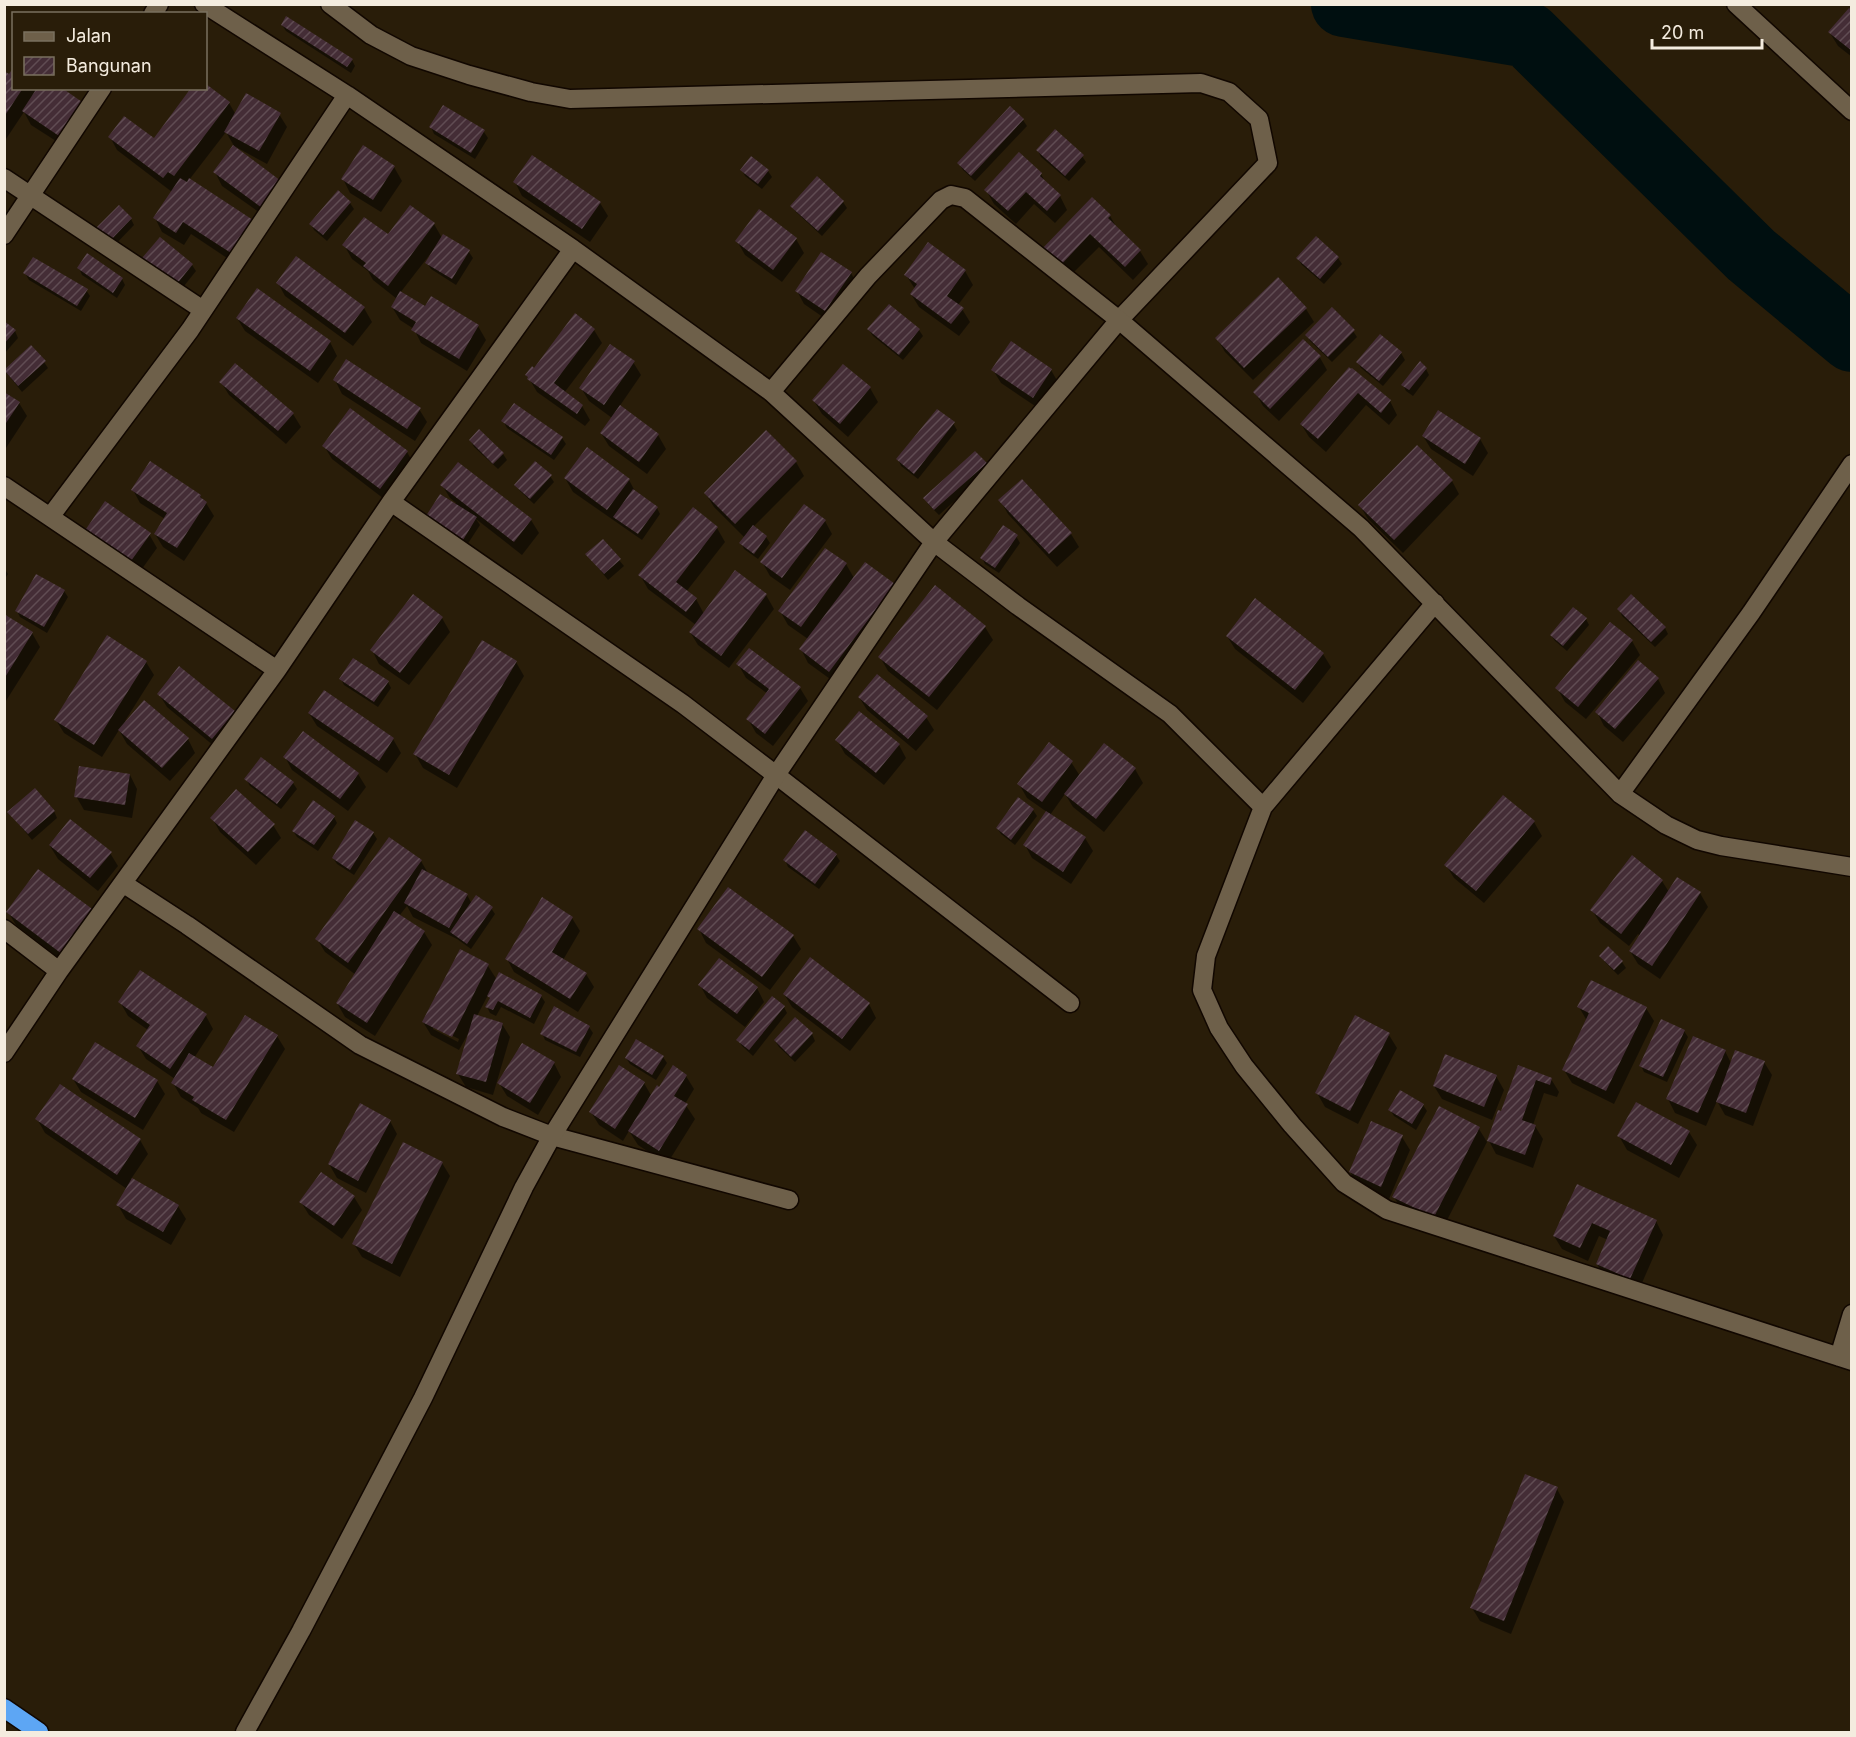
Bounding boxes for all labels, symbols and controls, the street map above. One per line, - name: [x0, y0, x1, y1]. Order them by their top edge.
- legend: [12, 12, 207, 90]
- scale bar: [1652, 12, 1762, 50]
- text: 20 m: [1661, 22, 1704, 43]
- text: Jalan: [66, 25, 111, 46]
- text: Bangunan: [66, 55, 152, 76]

